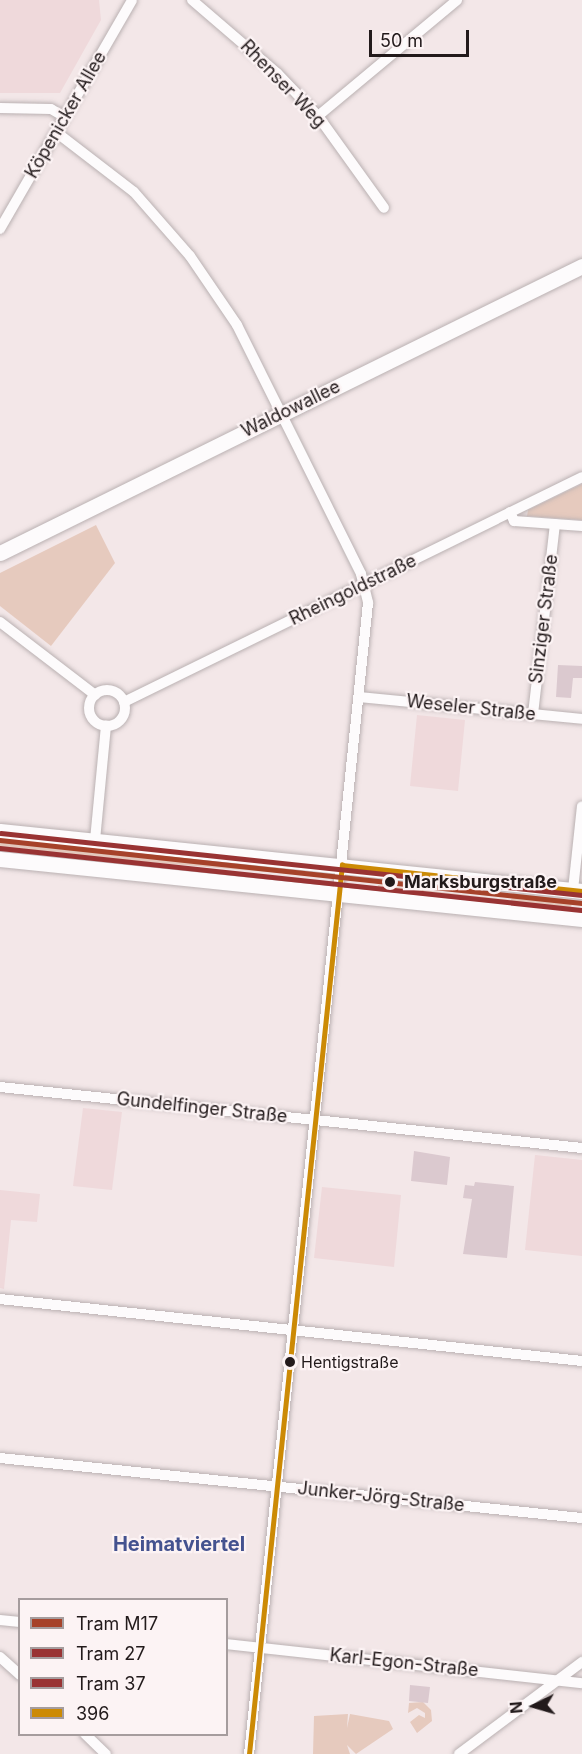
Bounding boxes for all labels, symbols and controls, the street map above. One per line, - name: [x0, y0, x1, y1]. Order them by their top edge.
- scale bar: [372, 18, 472, 56]
- text: 50 m: [380, 30, 423, 51]
- street label: Rhenser Weg: [236, 36, 330, 132]
- street label: Köpenicker Allee: [21, 48, 111, 182]
- street label: Waldowallee: [238, 376, 344, 442]
- street label: Rheingoldstraße: [286, 550, 420, 630]
- street label: Sinziger Straße: [525, 553, 563, 685]
- street label: Weseler Straße: [405, 690, 537, 726]
- place label: Marksburgstraße: [404, 871, 557, 893]
- marker: Marksburgstraße: [381, 873, 399, 891]
- street label: Gundelfinger Straße: [116, 1088, 288, 1128]
- place label: Hentigstraße: [301, 1352, 398, 1372]
- marker: Hentigstraße: [284, 1356, 296, 1368]
- street label: Junker-Jörg-Straße: [296, 1477, 466, 1517]
- district label: Heimatviertel: [113, 1532, 245, 1556]
- legend: [18, 1598, 228, 1736]
- text: Tram M17: [76, 1613, 158, 1634]
- text: Tram 27: [76, 1643, 145, 1664]
- street label: Karl-Egon-Straße: [329, 1644, 479, 1682]
- text: Tram 37: [76, 1673, 146, 1694]
- north arrow: [504, 1676, 564, 1736]
- text: N: [506, 1701, 527, 1715]
- text: 396: [76, 1703, 109, 1724]

